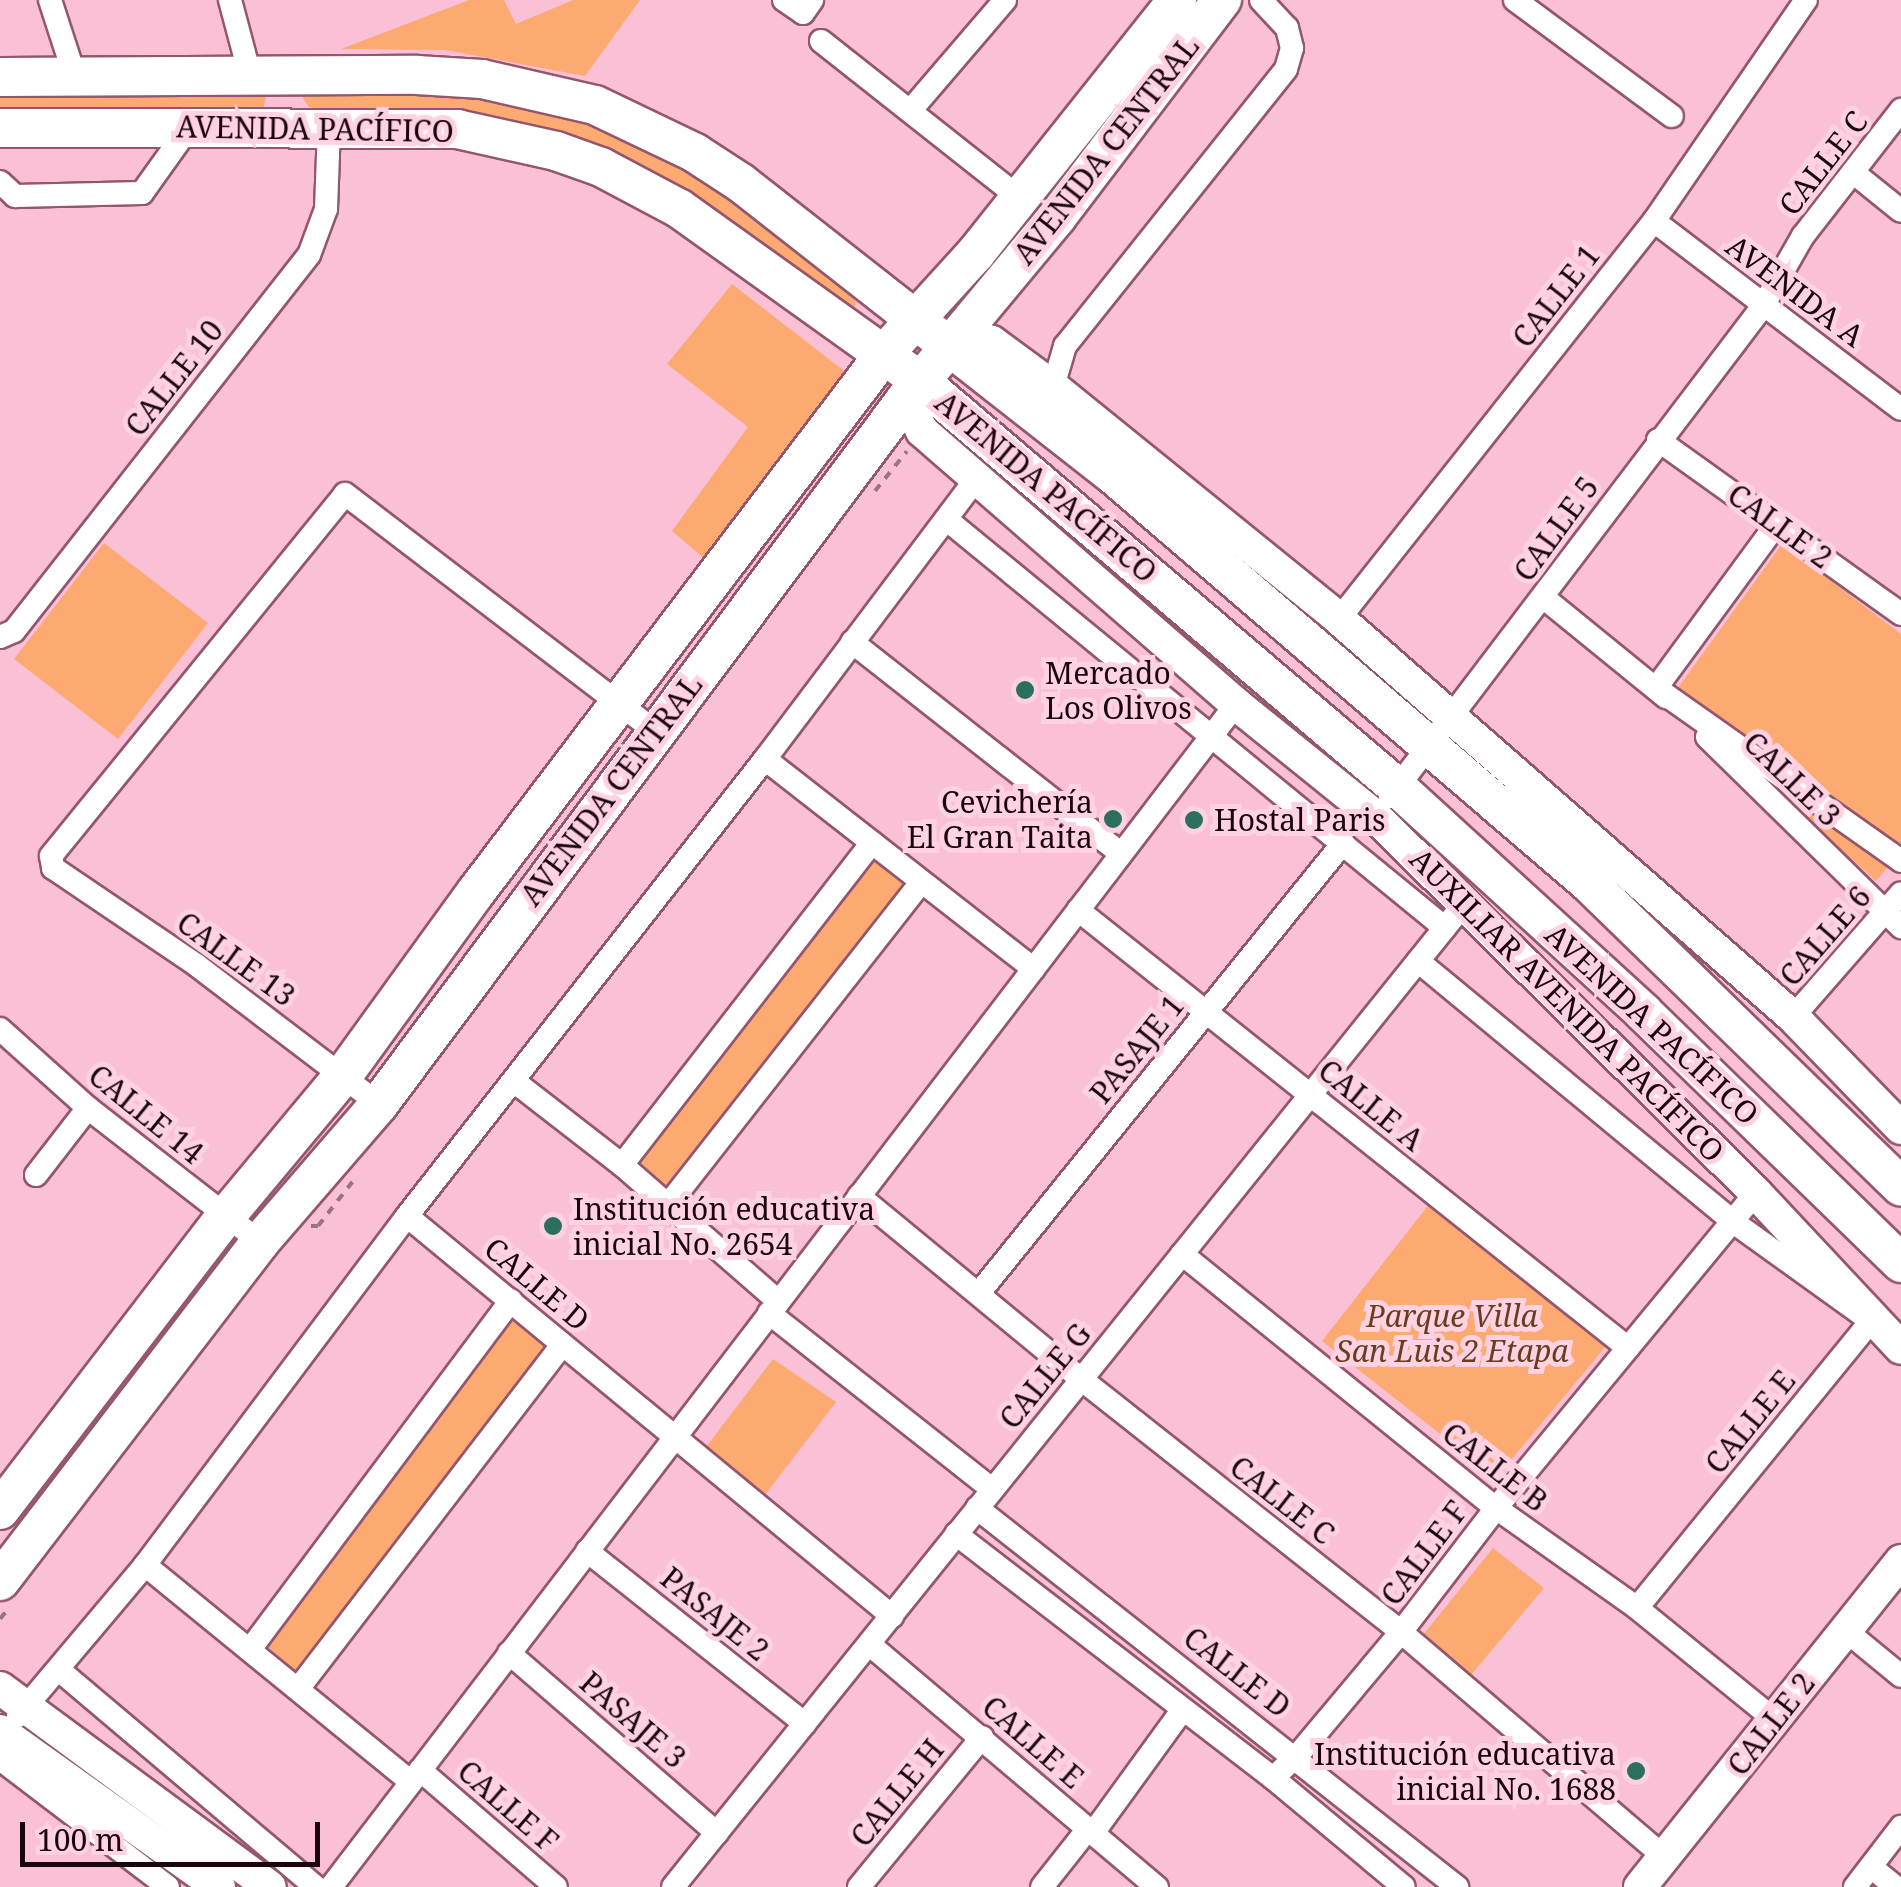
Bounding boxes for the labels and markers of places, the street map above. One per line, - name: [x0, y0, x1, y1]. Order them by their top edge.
- place label: Mercado Los Olivos: [1045, 655, 1192, 726]
- marker: Mercado Los Olivos: [1014, 679, 1036, 701]
- place label: Cevichería El Gran Taita: [907, 784, 1093, 854]
- place label: Hostal Paris: [1214, 802, 1385, 838]
- marker: Cevichería El Gran Taita: [1102, 808, 1124, 830]
- marker: Hostal Paris: [1183, 809, 1205, 831]
- place label: Institución educativa inicial No. 2654: [573, 1191, 875, 1262]
- marker: Institución educativa inicial No. 2654: [542, 1215, 564, 1237]
- place label: Institución educativa inicial No. 1688: [1314, 1736, 1616, 1806]
- marker: Institución educativa inicial No. 1688: [1625, 1760, 1647, 1782]

